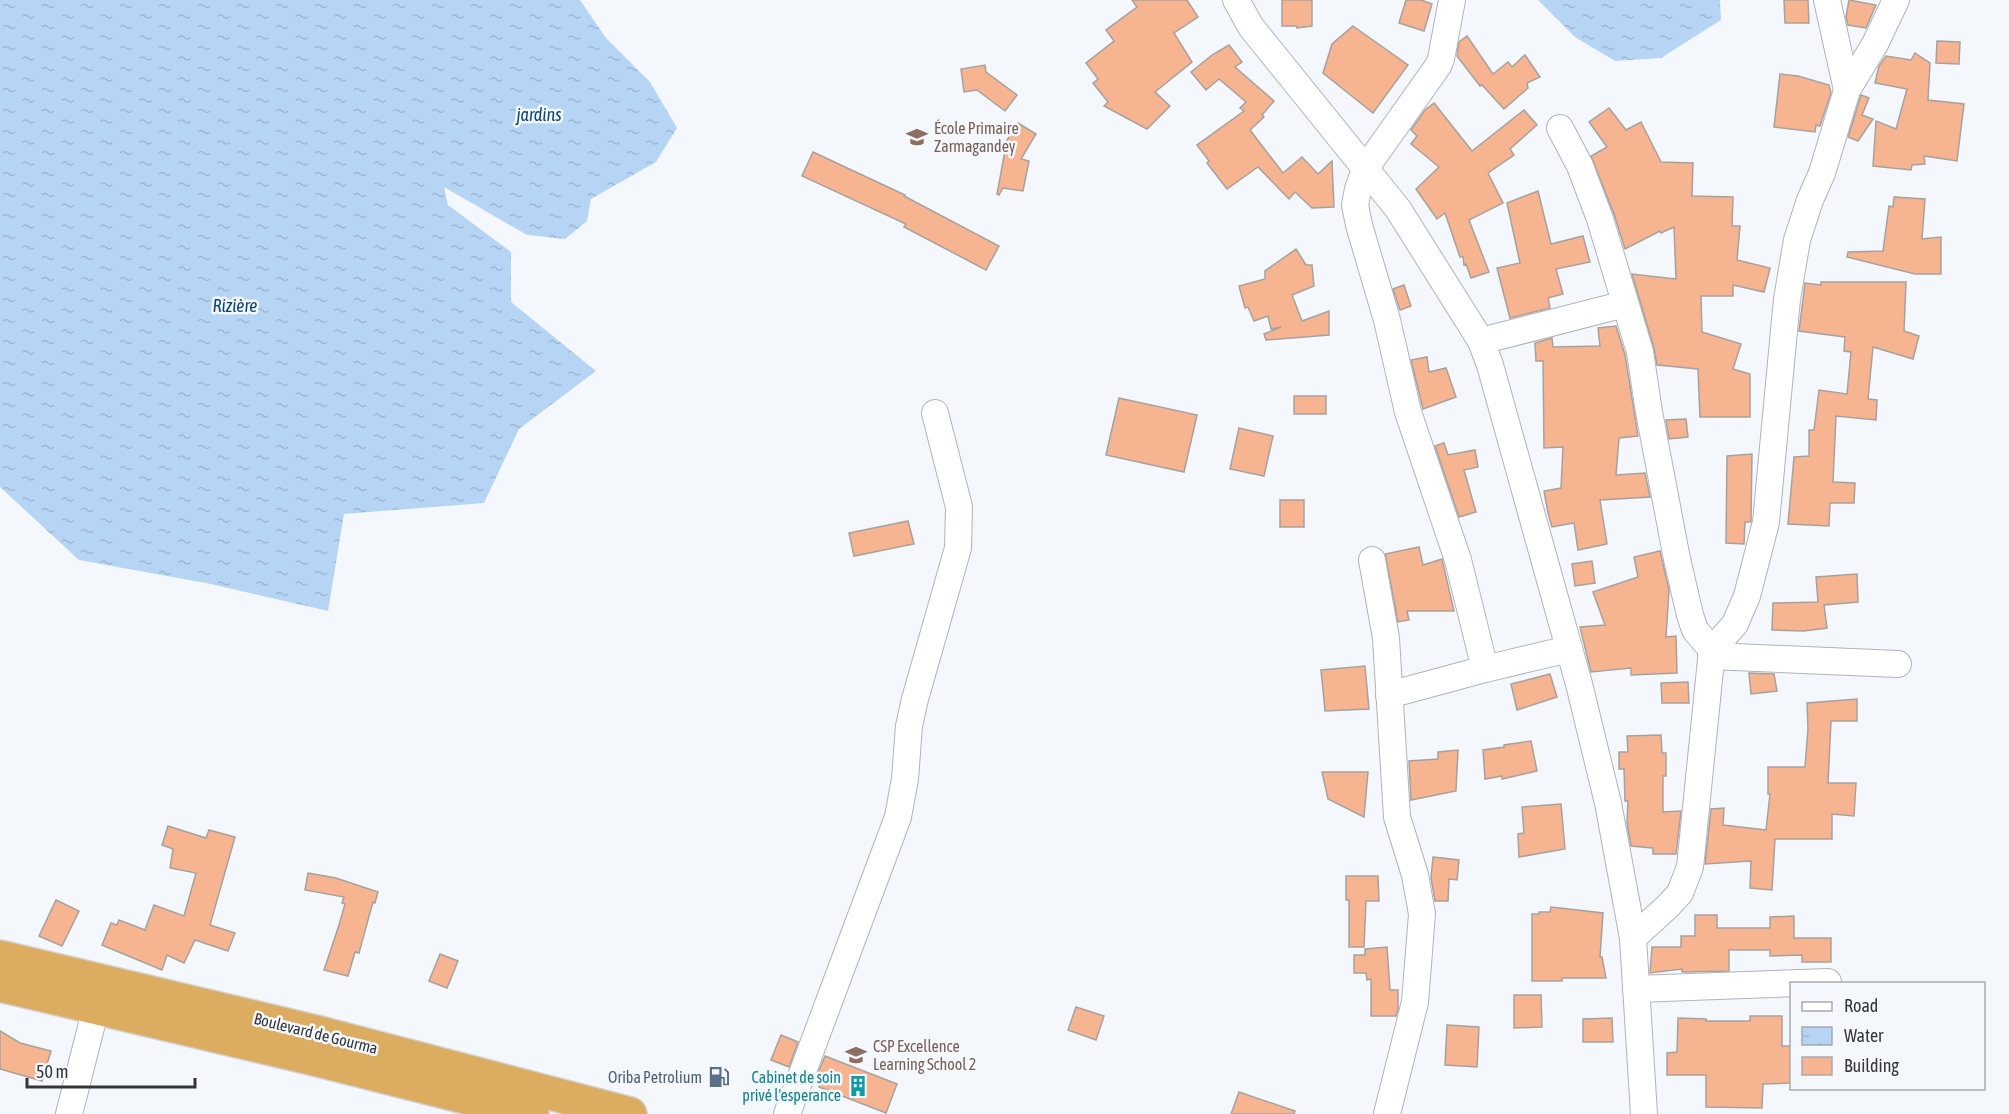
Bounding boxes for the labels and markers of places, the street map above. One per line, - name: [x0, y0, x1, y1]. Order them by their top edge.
- place label: École Primaire Zarmagandey: [934, 119, 1019, 156]
- school or university icon: École Primaire Zarmagandey: [905, 125, 929, 149]
- place label: CSP Excellence Learning School 2: [873, 1037, 976, 1074]
- school or university icon: CSP Excellence Learning School 2: [844, 1043, 868, 1067]
- fuel station icon: Oriba Petrolium: [707, 1065, 731, 1089]
- place label: Oriba Petrolium: [608, 1068, 702, 1086]
- place label: Cabinet de soin privé l'esperance: [742, 1068, 841, 1105]
- building icon: Cabinet de soin privé l'esperance: [846, 1074, 870, 1098]

